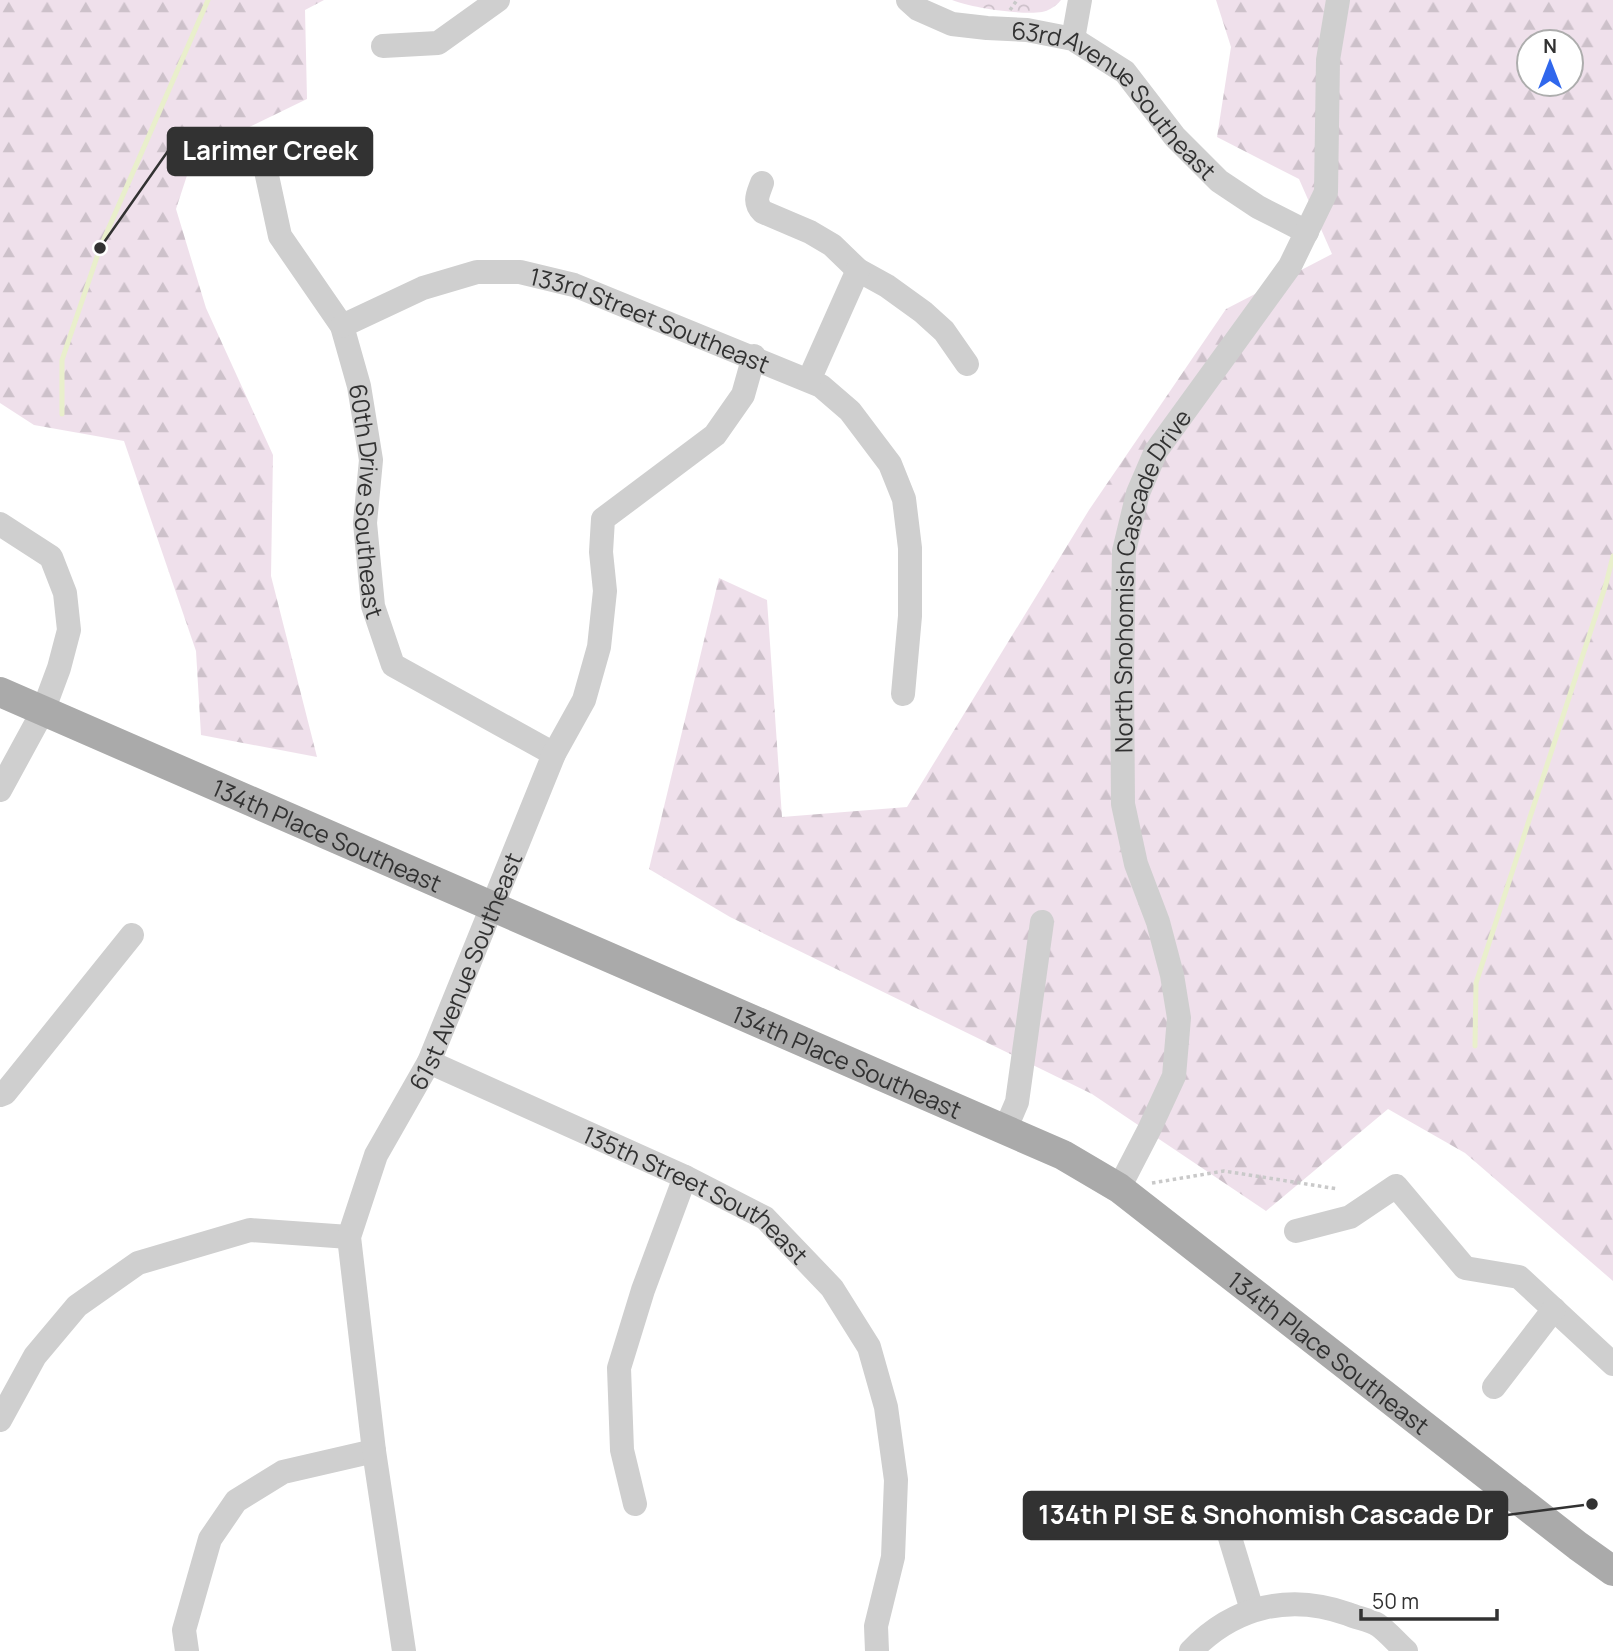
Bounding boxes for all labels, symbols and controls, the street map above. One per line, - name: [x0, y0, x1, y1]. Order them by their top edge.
- street label: 63rd Avenue Southeast: [1011, 13, 1224, 186]
- north arrow: [1515, 28, 1585, 98]
- text: N: [1543, 33, 1557, 59]
- callout: Larimer Creek: [168, 128, 372, 175]
- text: Larimer Creek: [182, 132, 359, 168]
- street label: 133rd Street Southeast: [526, 258, 775, 380]
- street label: 60th Drive Southeast: [342, 381, 393, 623]
- street label: North Snohomish Cascade Drive: [1105, 402, 1198, 753]
- street label: 134th Place Southeast: [207, 770, 447, 899]
- street label: 61st Avenue Southeast: [400, 847, 529, 1096]
- street label: 134th Place Southeast: [727, 996, 967, 1125]
- street label: 135th Street Southeast: [578, 1117, 816, 1271]
- street label: 134th Place Southeast: [1222, 1263, 1437, 1441]
- callout: 134th Pl SE & Snohomish Cascade Dr: [1024, 1492, 1507, 1539]
- text: 134th Pl SE & Snohomish Cascade Dr: [1038, 1496, 1494, 1532]
- scale bar: [1361, 1578, 1498, 1622]
- text: 50 m: [1372, 1587, 1419, 1615]

